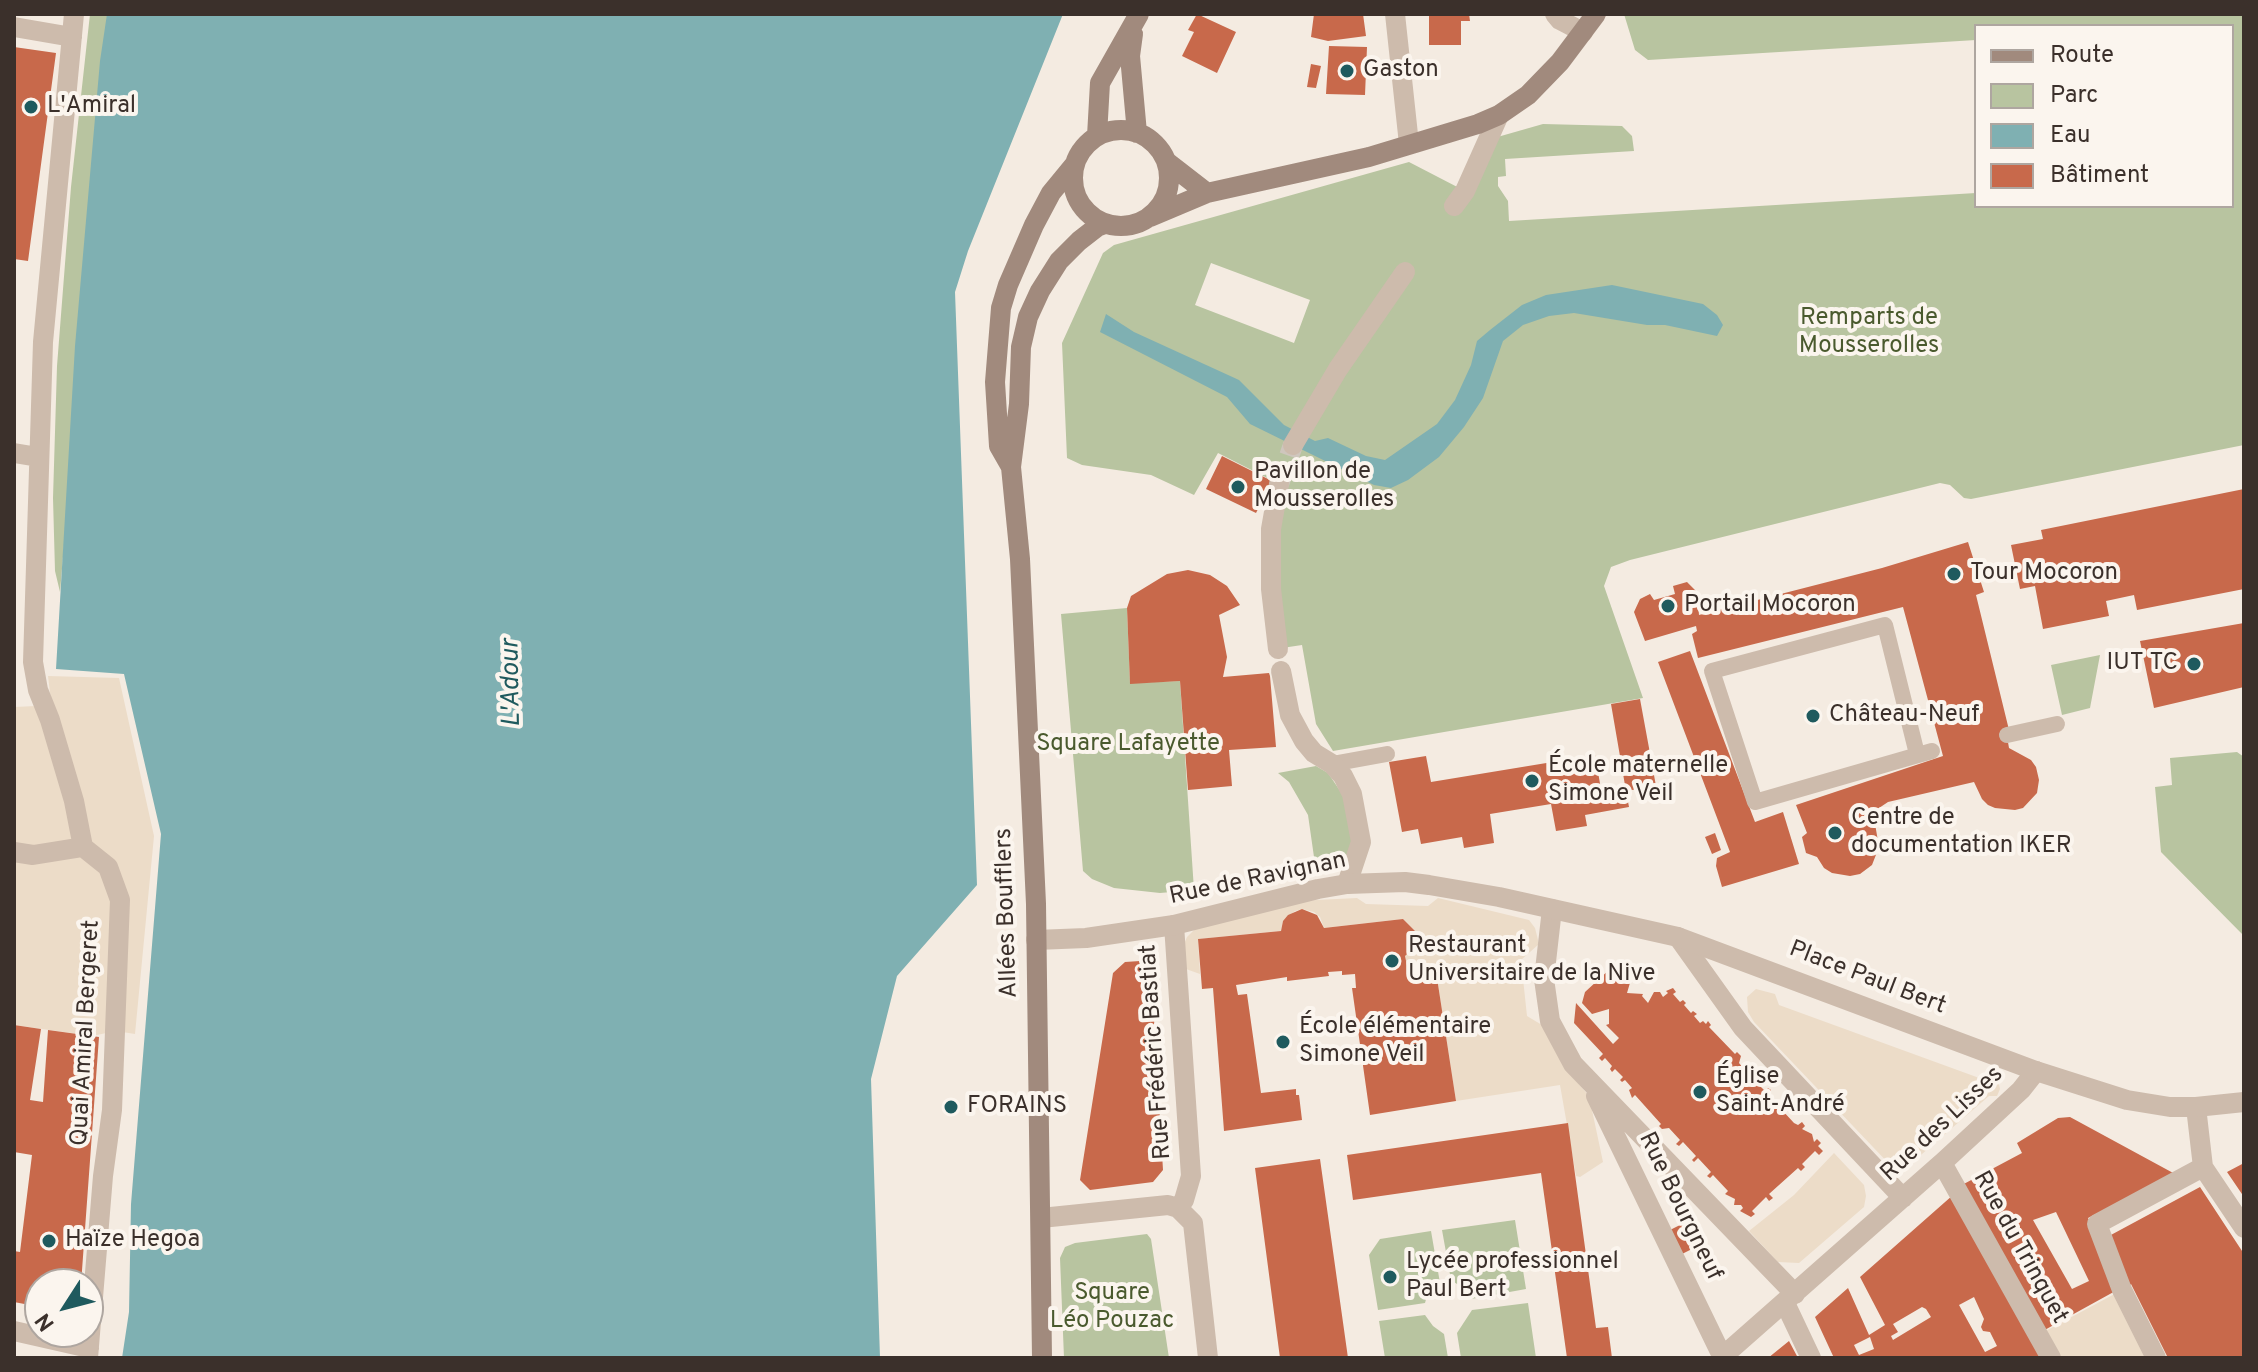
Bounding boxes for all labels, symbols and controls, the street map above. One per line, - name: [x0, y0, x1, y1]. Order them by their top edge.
- legend: [1974, 24, 2234, 208]
- text: Route: [2050, 41, 2114, 71]
- place label: Gaston: [1363, 57, 1439, 85]
- marker: Gaston: [1338, 62, 1356, 80]
- text: Parc: [2050, 81, 2098, 111]
- place label: L'Amiral: [47, 93, 136, 121]
- marker: L'Amiral: [22, 98, 40, 116]
- text: Eau: [2050, 121, 2090, 151]
- text: Bâtiment: [2050, 161, 2149, 191]
- park label: Remparts de Mousserolles: [1799, 305, 1939, 361]
- place label: Pavillon de Mousserolles: [1254, 459, 1394, 515]
- marker: Pavillon de Mousserolles: [1229, 478, 1247, 496]
- place label: Tour Mocoron: [1970, 560, 2118, 588]
- marker: Tour Mocoron: [1945, 565, 1963, 583]
- place label: Portail Mocoron: [1684, 592, 1856, 620]
- marker: Portail Mocoron: [1659, 597, 1677, 615]
- water label: L'Adour: [497, 639, 529, 727]
- place label: IUT TC: [2106, 650, 2178, 678]
- marker: IUT TC: [2185, 655, 2203, 673]
- place label: Château-Neuf: [1829, 702, 1979, 730]
- marker: Château-Neuf: [1804, 707, 1822, 725]
- park label: Square Lafayette: [1036, 731, 1220, 759]
- place label: École maternelle Simone Veil: [1548, 753, 1728, 809]
- marker: École maternelle Simone Veil: [1523, 772, 1541, 790]
- place label: Centre de documentation IKER: [1851, 805, 2072, 861]
- marker: Centre de documentation IKER: [1826, 824, 1844, 842]
- street label: Allées Boufflers: [991, 827, 1025, 999]
- street label: Rue de Ravignan: [1167, 847, 1349, 913]
- street label: Quai Amiral Bergeret: [67, 919, 107, 1147]
- place label: Restaurant Universitaire de la Nive: [1408, 933, 1656, 989]
- street label: Place Paul Bert: [1784, 936, 1950, 1022]
- street label: Rue Frédéric Bastiat: [1135, 943, 1179, 1161]
- marker: Restaurant Universitaire de la Nive: [1383, 952, 1401, 970]
- place label: École élémentaire Simone Veil: [1299, 1014, 1491, 1070]
- marker: École élémentaire Simone Veil: [1274, 1033, 1292, 1051]
- street label: Rue des Lisses: [1876, 1061, 2010, 1189]
- place label: Église Saint-André: [1716, 1064, 1845, 1120]
- marker: Église Saint-André: [1691, 1083, 1709, 1101]
- place label: FORAINS: [967, 1093, 1067, 1121]
- marker: FORAINS: [942, 1098, 960, 1116]
- street label: Rue Bourgneuf: [1631, 1128, 1727, 1286]
- street label: Rue du Trinquet: [1965, 1167, 2073, 1329]
- place label: Haïze Hegoa: [65, 1227, 200, 1255]
- marker: Haïze Hegoa: [40, 1232, 58, 1250]
- place label: Lycée professionnel Paul Bert: [1406, 1249, 1619, 1305]
- north arrow: [24, 1268, 104, 1348]
- marker: Lycée professionnel Paul Bert: [1381, 1268, 1399, 1286]
- park label: Square Léo Pouzac: [1050, 1280, 1174, 1336]
- text: N: [30, 1307, 61, 1336]

